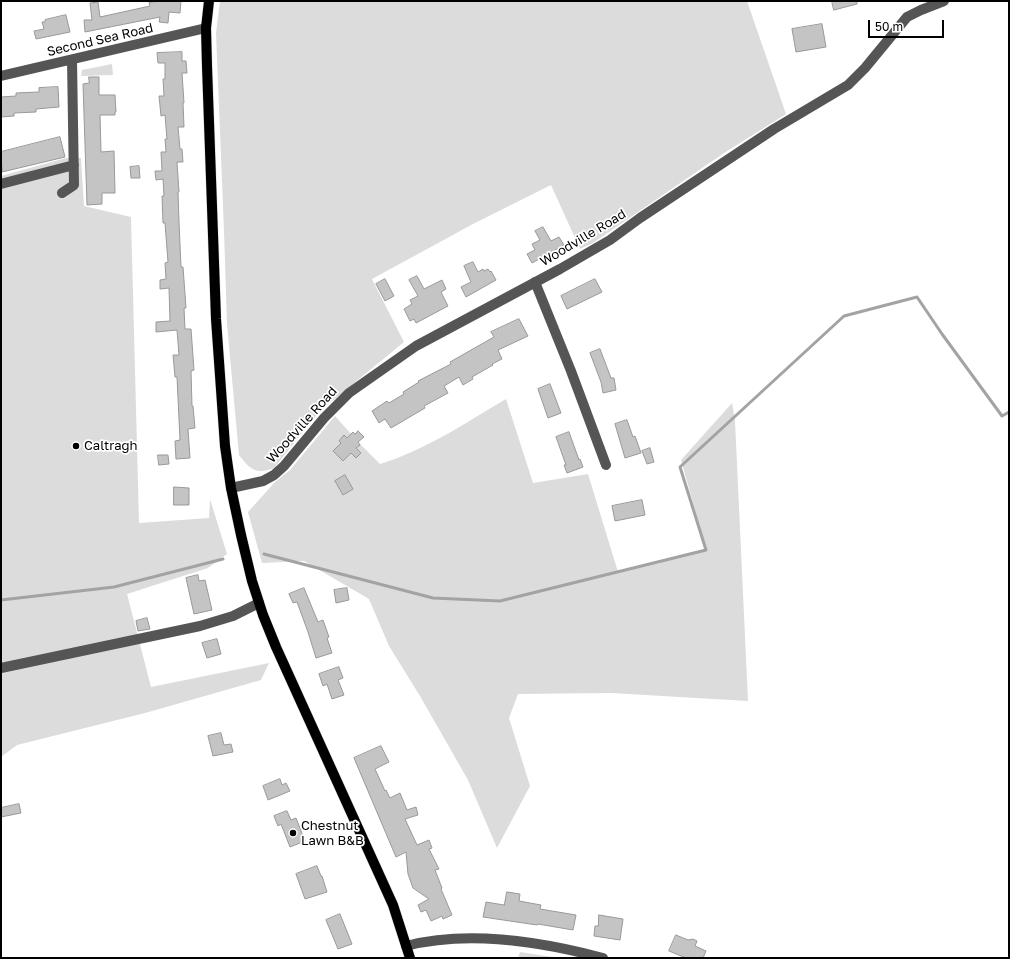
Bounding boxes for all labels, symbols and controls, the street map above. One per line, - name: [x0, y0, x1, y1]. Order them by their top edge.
- scale bar: [870, 12, 946, 38]
- text: 50 m: [875, 19, 903, 34]
- street label: Second Sea Road: [45, 20, 155, 60]
- street label: Woodville Road: [537, 206, 629, 270]
- street label: Woodville Road: [264, 384, 340, 466]
- place label: Caltragh: [84, 438, 138, 454]
- marker: Caltragh: [71, 441, 81, 451]
- place label: Chestnut Lawn B&B: [301, 818, 364, 849]
- marker: Chestnut Lawn B&B: [288, 828, 298, 838]

